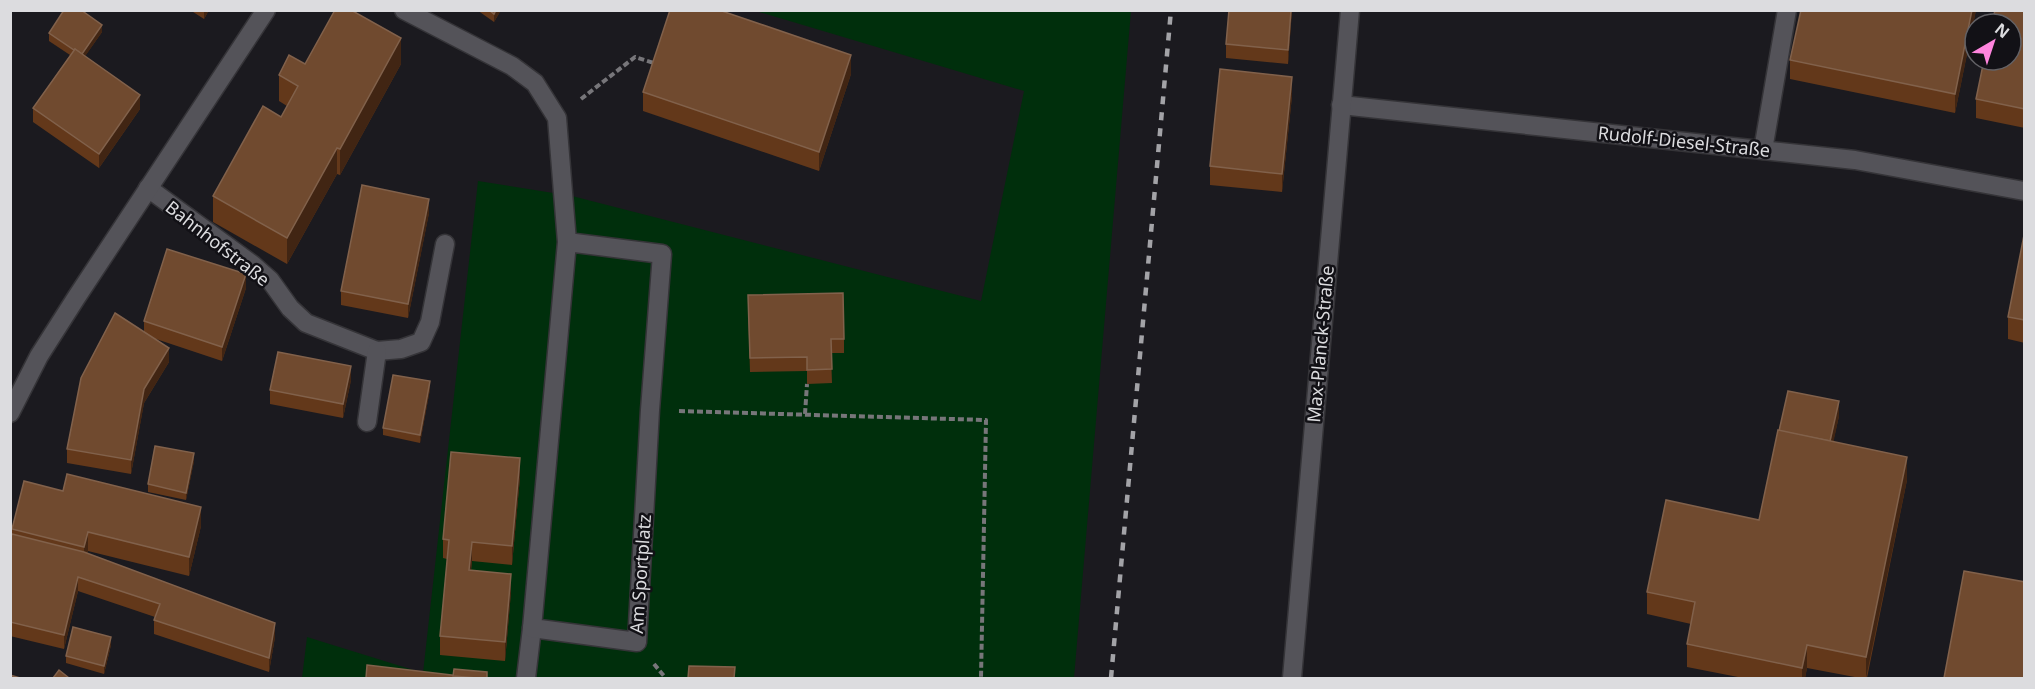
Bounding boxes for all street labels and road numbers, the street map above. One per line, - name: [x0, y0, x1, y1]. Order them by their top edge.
- street label: Rudolf-Diesel-Straße: [1597, 120, 1771, 162]
- street label: Bahnhofstraße: [161, 195, 275, 291]
- street label: Max-Planck-Straße: [1301, 264, 1339, 424]
- street label: Am Sportplatz: [624, 514, 656, 634]

